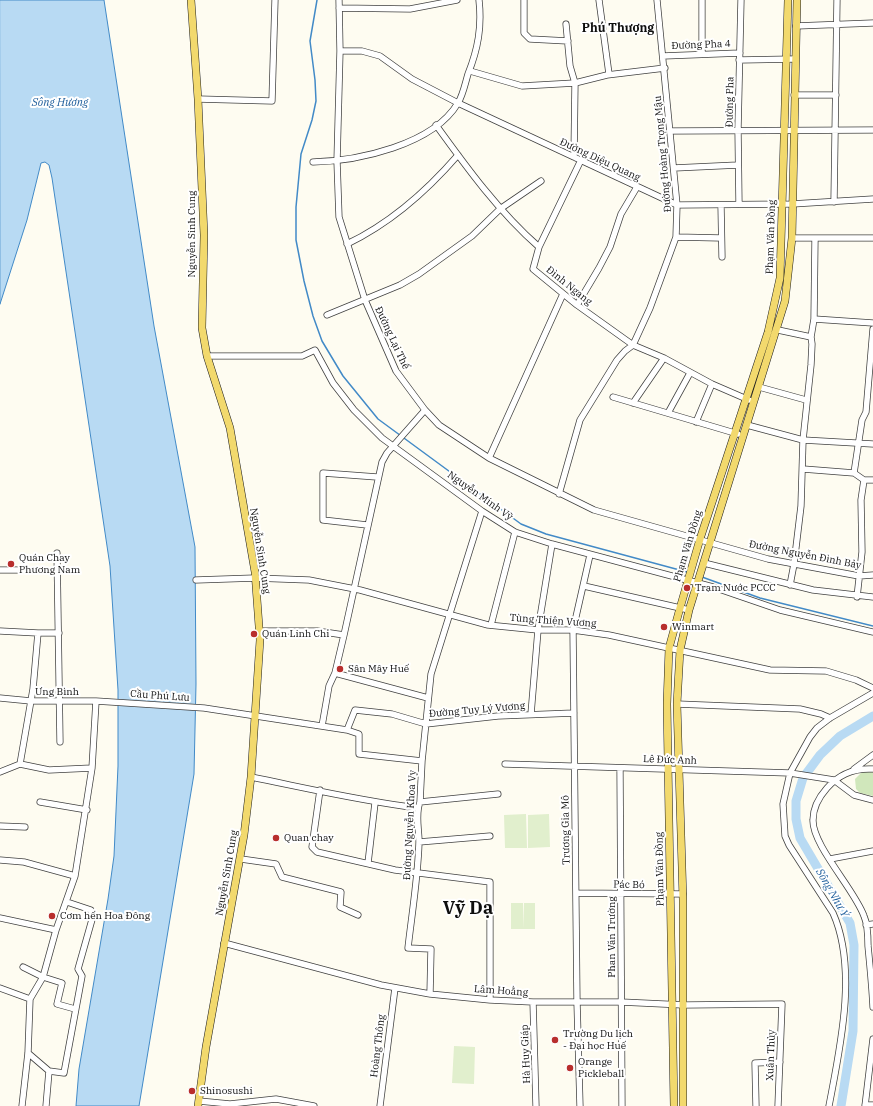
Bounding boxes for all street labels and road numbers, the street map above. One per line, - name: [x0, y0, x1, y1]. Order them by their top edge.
- street label: Đường Pha 4: [671, 38, 731, 52]
- street label: Đường Pha: [724, 76, 736, 128]
- street label: Đường Hoàng Trọng Mậu: [652, 95, 674, 213]
- street label: Đường Diệu Quang: [558, 136, 642, 184]
- street label: Nguyễn Sinh Cung: [186, 190, 198, 278]
- street label: Phạm Văn Đồng: [764, 200, 778, 274]
- street label: Đình Ngang: [544, 264, 594, 308]
- street label: Đường Lại Thế: [372, 305, 412, 371]
- street label: Nguyễn Minh Vỹ: [445, 469, 515, 523]
- street label: Nguyễn Sinh Cung: [247, 507, 273, 595]
- street label: Phạm Văn Đồng: [671, 509, 705, 583]
- street label: Đường Nguyễn Đình Bảy: [748, 538, 862, 572]
- street label: Tùng Thiện Vương: [509, 612, 597, 630]
- street label: Ưng Bình: [35, 686, 79, 698]
- street label: Cầu Phú Lưu: [130, 688, 190, 704]
- street label: Đường Tuy Lý Vương: [428, 700, 526, 720]
- street label: Lê Đức Anh: [643, 753, 697, 767]
- street label: Đường Nguyễn Khoa Vy: [401, 770, 419, 880]
- street label: Trương Gia Mô: [559, 795, 573, 865]
- street label: Nguyễn Sinh Cung: [214, 829, 240, 917]
- street label: Phạm Văn Đồng: [653, 832, 667, 906]
- street label: Pác Bó: [613, 879, 645, 891]
- street label: Phan Văn Trường: [606, 896, 618, 978]
- street label: Lâm Hoằng: [474, 983, 528, 999]
- street label: Hoàng Thông: [368, 1014, 388, 1078]
- street label: Hà Huy Giáp: [519, 1024, 533, 1084]
- street label: Xuân Thủy: [764, 1029, 778, 1081]

